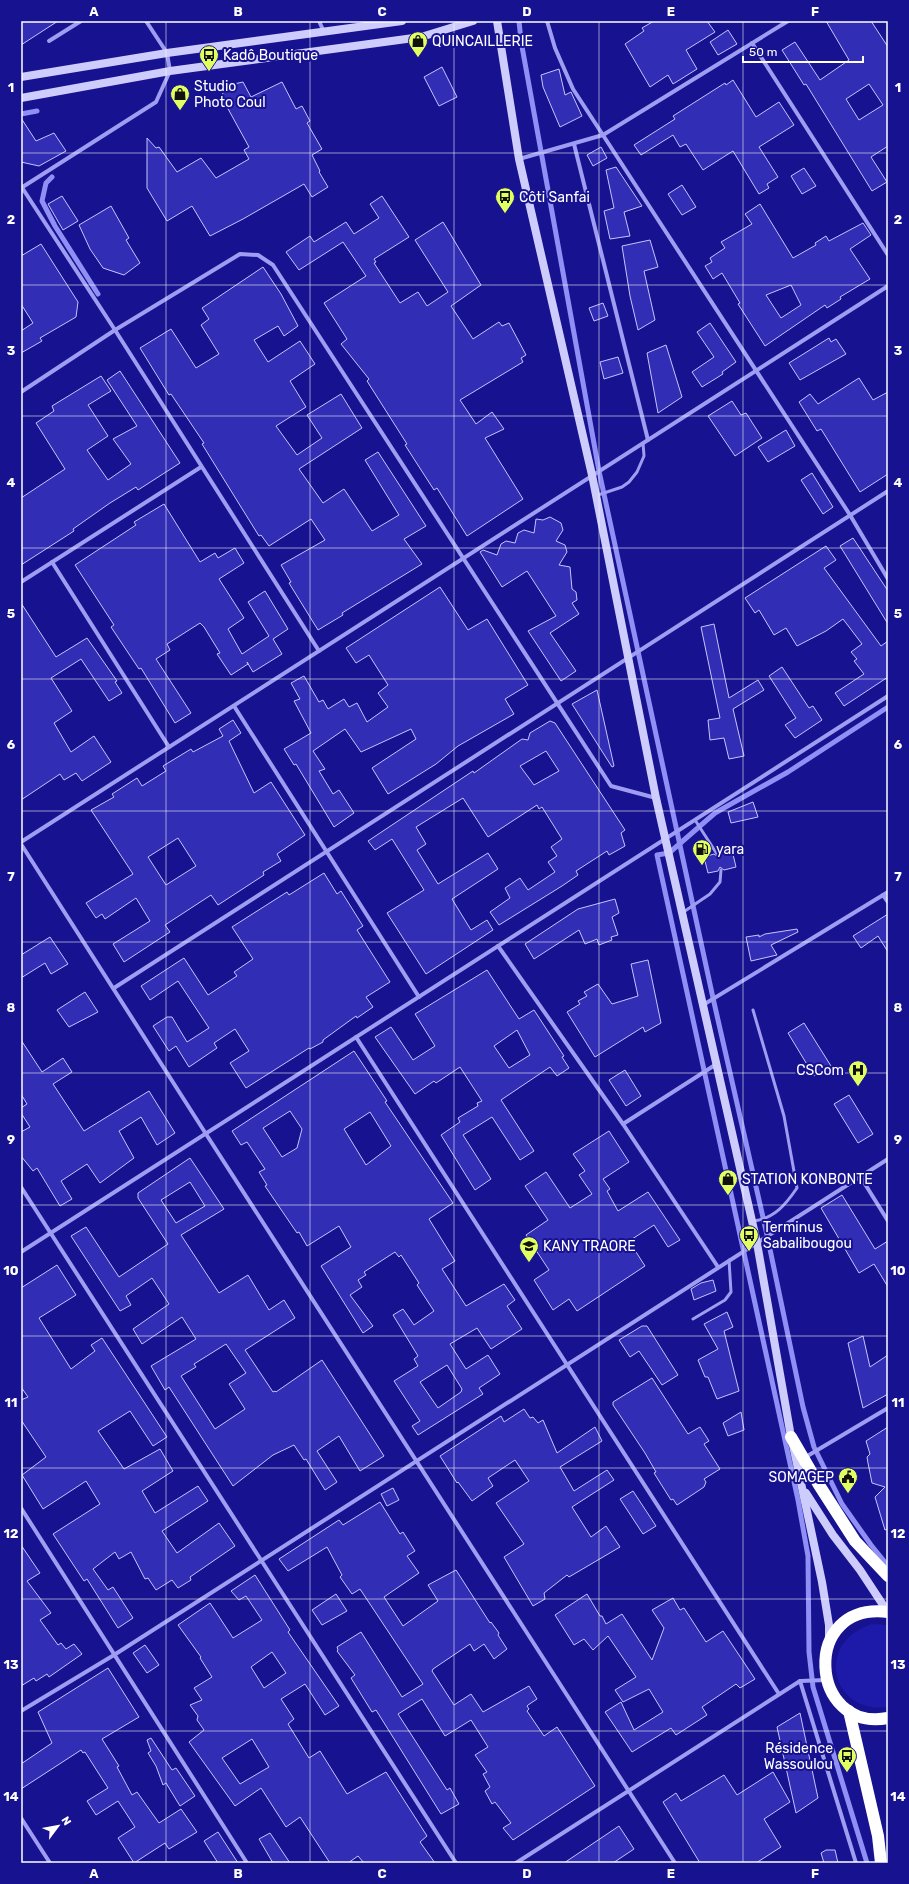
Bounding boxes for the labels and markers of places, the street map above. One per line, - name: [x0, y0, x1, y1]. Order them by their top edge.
- shop icon: QUINCAILLERIE: [407, 30, 429, 58]
- place label: QUINCAILLERIE: [432, 33, 533, 50]
- bus stop icon: Kadô Boutique: [198, 44, 220, 72]
- place label: Kadô Boutique: [223, 47, 318, 64]
- place label: Studio Photo Coul: [194, 78, 266, 111]
- shop icon: Studio Photo Coul: [169, 83, 191, 111]
- bus stop icon: Côti Sanfai: [494, 186, 516, 214]
- place label: Côti Sanfai: [519, 189, 590, 206]
- fuel station icon: yara: [691, 838, 713, 866]
- place label: yara: [716, 841, 744, 858]
- hospital icon: CSCom: [847, 1059, 869, 1087]
- place label: CSCom: [796, 1062, 844, 1079]
- shop icon: STATION KONBONTE: [717, 1168, 739, 1196]
- place label: STATION KONBONTE: [742, 1171, 873, 1188]
- place label: Terminus Sabalibougou: [763, 1219, 852, 1252]
- bus stop icon: Terminus Sabalibougou: [738, 1224, 760, 1252]
- school or university icon: KANY TRAORE: [518, 1235, 540, 1263]
- place label: KANY TRAORE: [543, 1238, 636, 1255]
- public building icon: SOMAGEP: [837, 1466, 859, 1494]
- place label: SOMAGEP: [768, 1469, 834, 1486]
- place label: Résidence Wassoulou: [764, 1740, 833, 1773]
- bus stop icon: Résidence Wassoulou: [836, 1745, 858, 1773]

